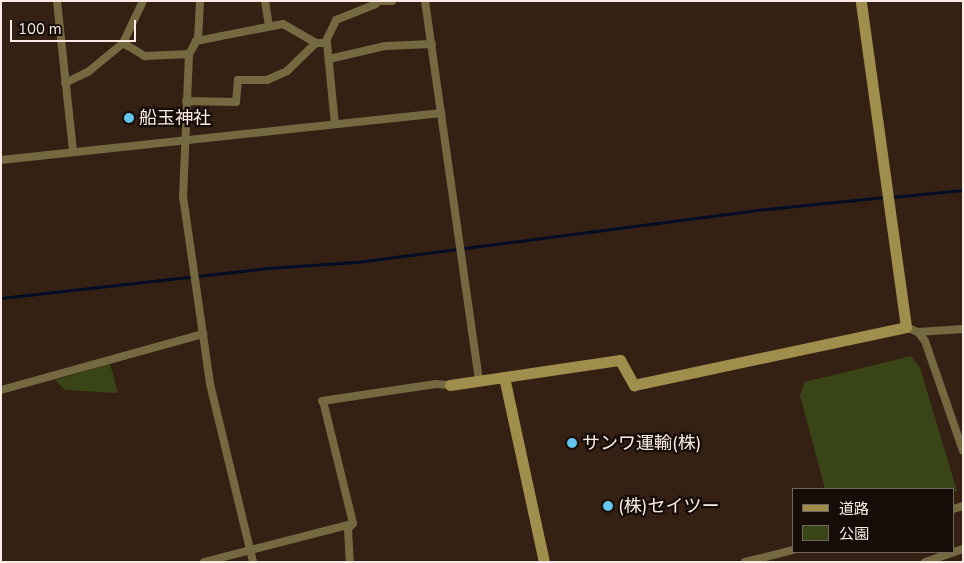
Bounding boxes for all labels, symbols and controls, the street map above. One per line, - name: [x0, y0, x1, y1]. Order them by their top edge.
- scale bar: [12, 10, 139, 42]
- text: 100 m: [18, 19, 62, 39]
- place label: 船玉神社: [139, 107, 211, 129]
- marker: 船玉神社: [123, 112, 135, 124]
- place label: サンワ運輸(株): [582, 432, 701, 454]
- marker: サンワ運輸(株): [566, 437, 578, 449]
- legend: [792, 488, 954, 553]
- place label: (株)セイツー: [618, 495, 719, 517]
- text: 道路: [839, 499, 869, 519]
- marker: (株)セイツー: [602, 500, 614, 512]
- text: 公園: [839, 524, 869, 544]

